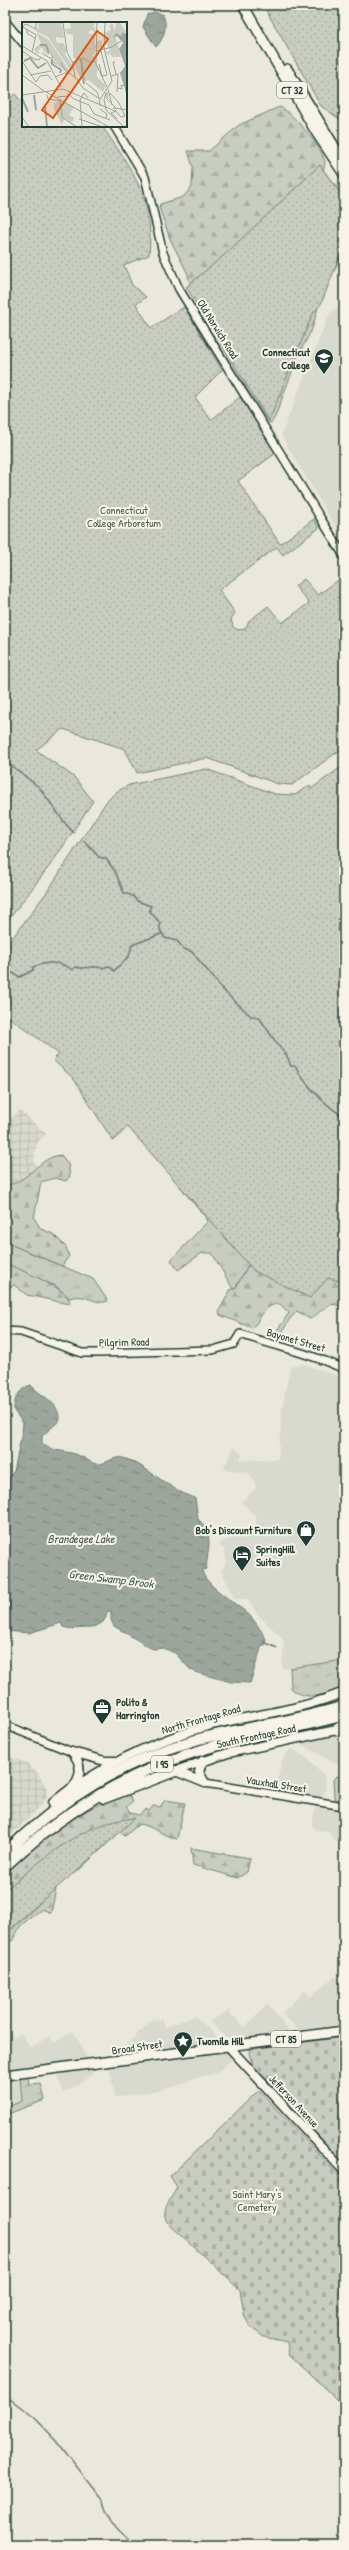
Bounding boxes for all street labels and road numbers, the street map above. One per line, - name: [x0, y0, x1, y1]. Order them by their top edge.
- road number: CT 32: [277, 82, 307, 98]
- street label: Old Norwich Road: [194, 297, 242, 362]
- street label: Bayonet Street: [265, 1325, 327, 1355]
- street label: Pilgrim Road: [99, 1335, 150, 1349]
- street label: North Frontage Road: [160, 1701, 243, 1737]
- street label: South Frontage Road: [215, 1721, 298, 1751]
- road number: I 95: [151, 1756, 173, 1772]
- street label: Vauxhall Street: [244, 1772, 308, 1796]
- road number: CT 85: [271, 2031, 301, 2047]
- street label: Broad Street: [111, 2036, 163, 2057]
- street label: Jefferson Avenue: [266, 2072, 322, 2131]

